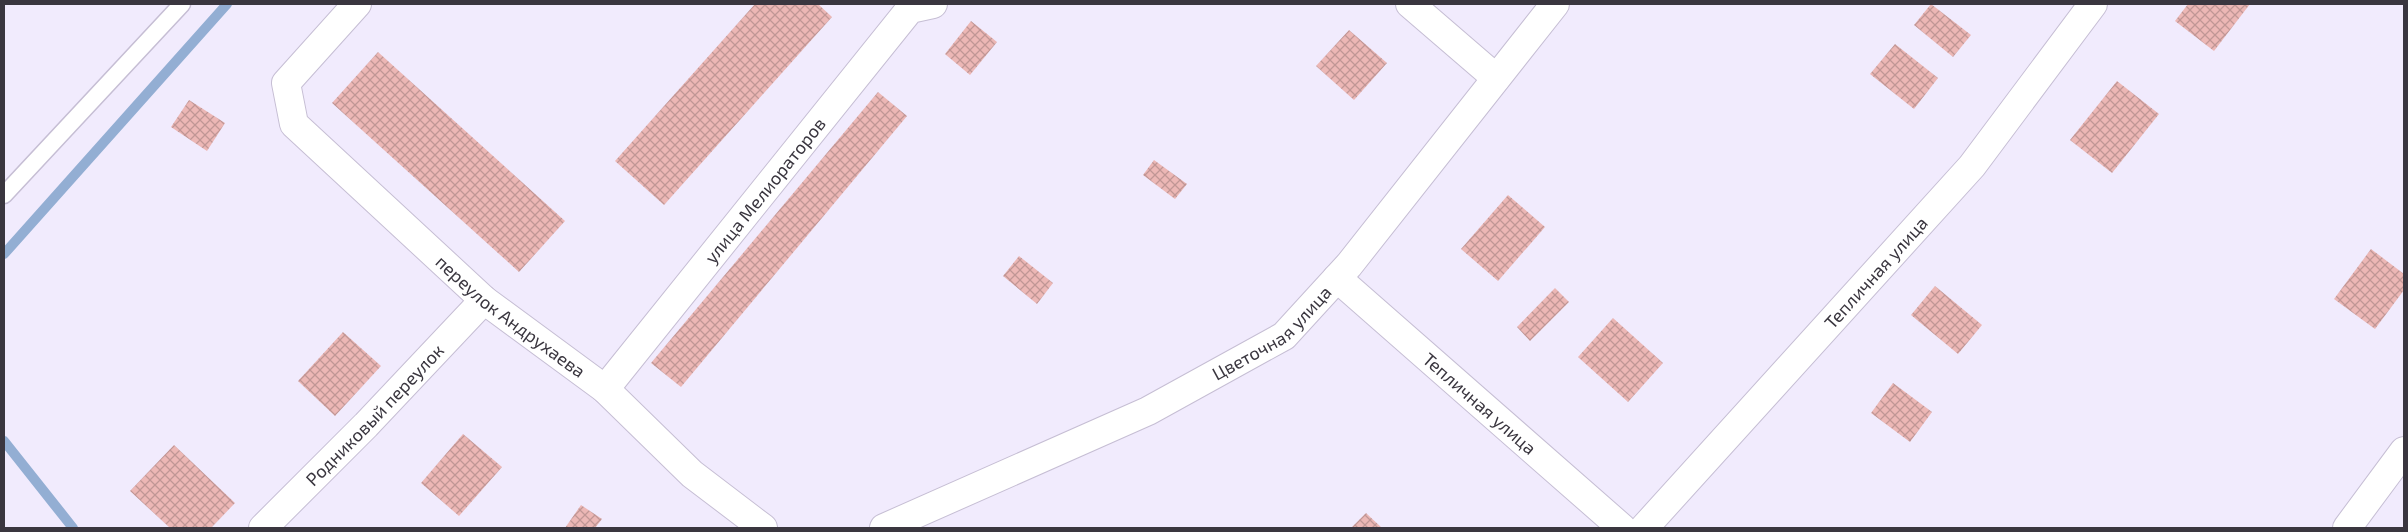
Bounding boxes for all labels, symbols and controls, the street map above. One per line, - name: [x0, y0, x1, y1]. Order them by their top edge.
- street label: улица Мелиораторов: [699, 113, 830, 268]
- street label: Тепличная улица: [1819, 212, 1932, 333]
- street label: переулок Андрухаева: [432, 250, 590, 382]
- street label: Цветочная улица: [1208, 281, 1336, 385]
- street label: Родниковый переулок: [301, 339, 448, 490]
- street label: Тепличная улица: [1419, 348, 1541, 459]

